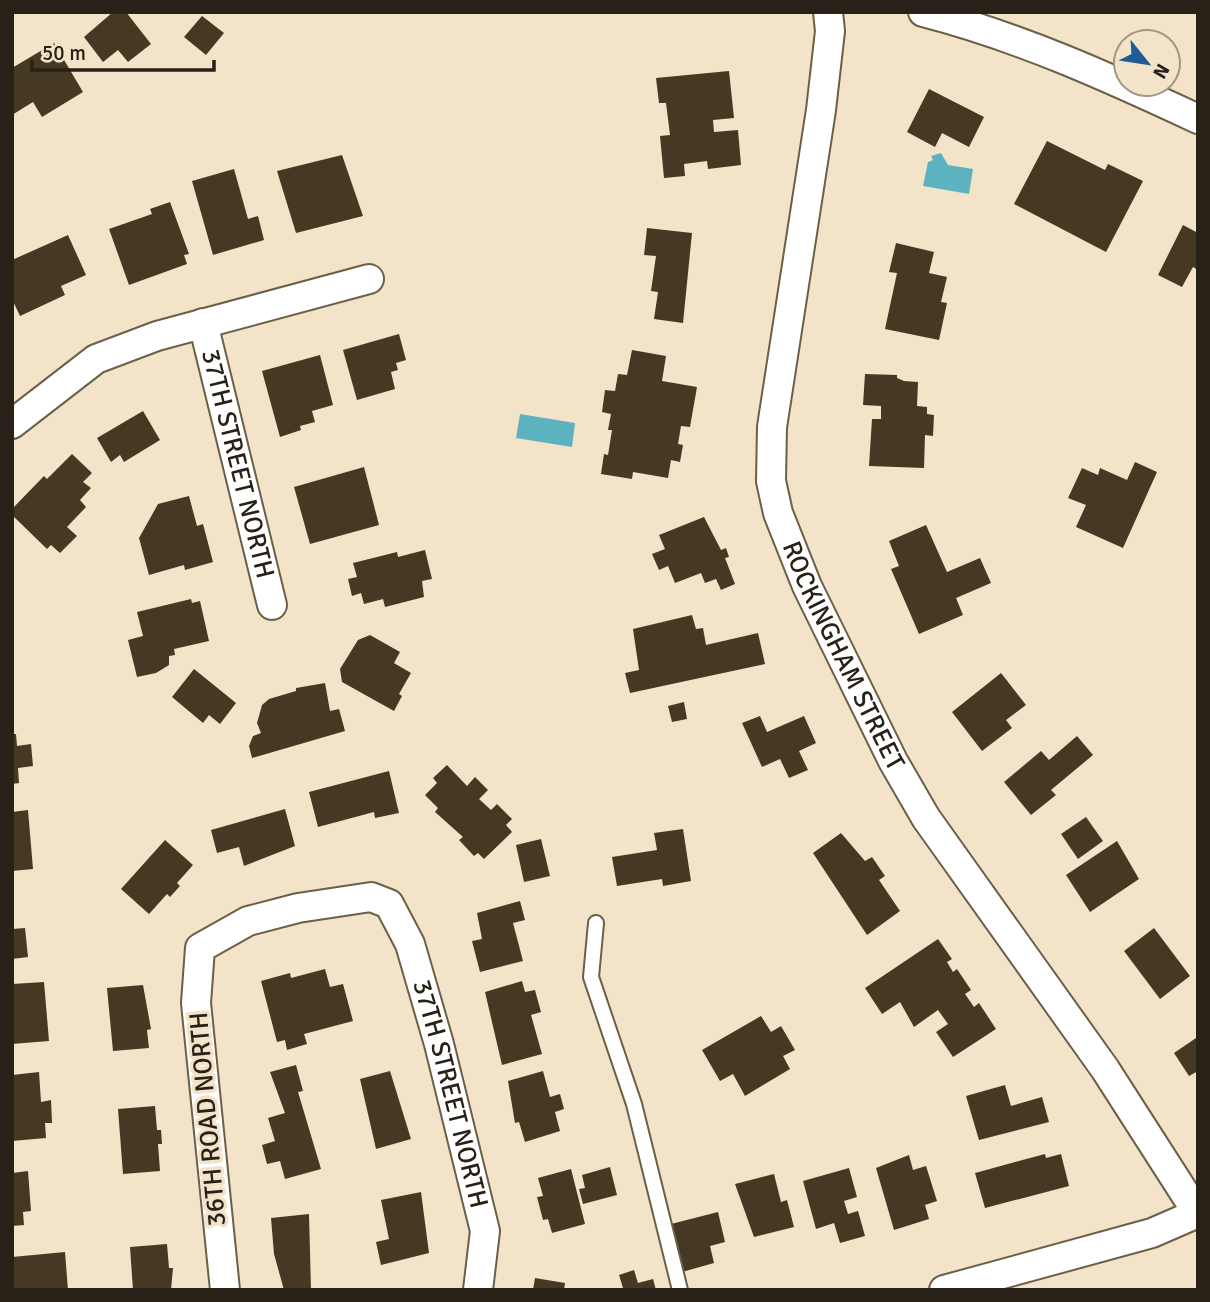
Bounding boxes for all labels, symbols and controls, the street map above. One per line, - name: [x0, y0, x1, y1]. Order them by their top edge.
- scale bar: [32, 28, 214, 72]
- north arrow: [1112, 28, 1182, 98]
- text: 50 m: [42, 40, 86, 66]
- text: N: [1147, 59, 1175, 83]
- street label: 37TH STREET NORTH: [194, 346, 281, 582]
- street label: ROCKINGHAM STREET: [775, 537, 911, 776]
- street label: 37TH STREET NORTH: [405, 976, 495, 1212]
- street label: 36TH ROAD NORTH: [183, 1011, 233, 1227]

